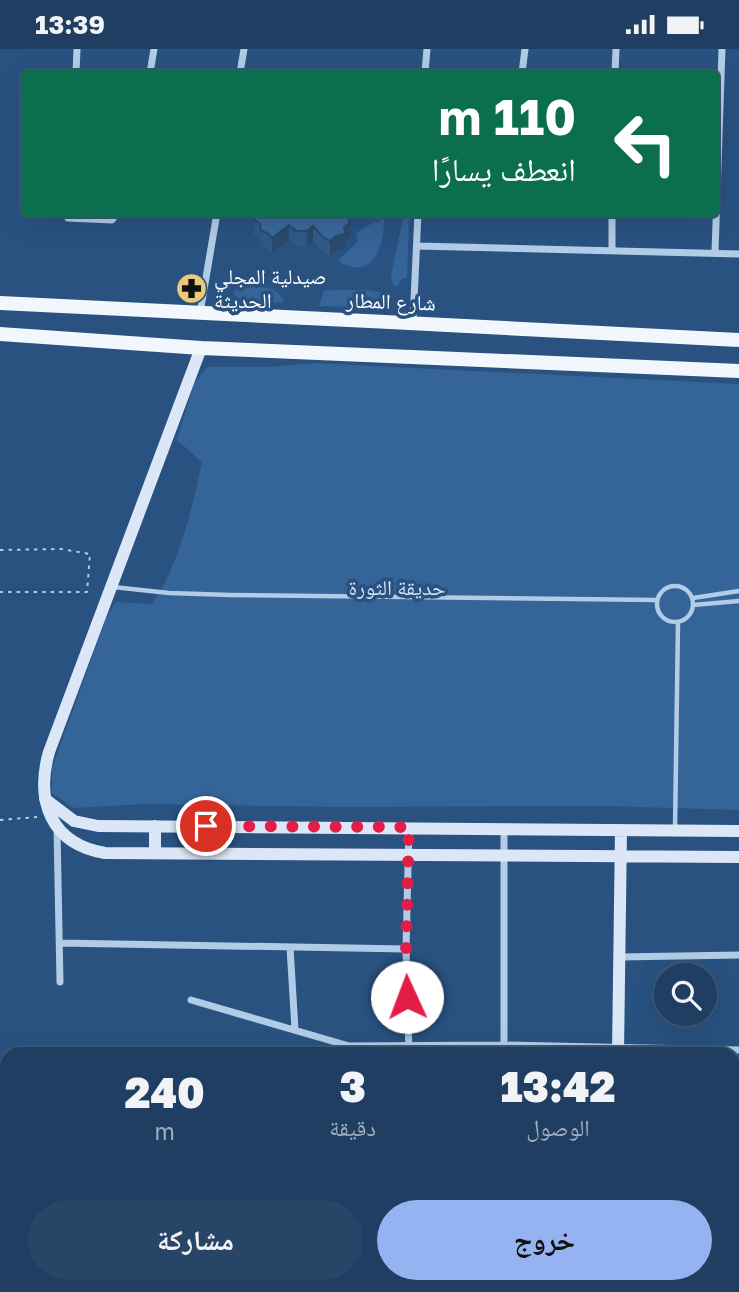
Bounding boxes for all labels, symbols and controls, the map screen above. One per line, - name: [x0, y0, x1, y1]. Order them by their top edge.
- text: 13:39: [35, 9, 105, 40]
- text: 110 m: [439, 87, 576, 146]
- icon: left: [600, 98, 691, 189]
- text: انعطف يسارًا: [432, 150, 576, 188]
- place label: صيدلية المجلي الحديثة: [214, 263, 326, 313]
- pharmacy icon: صيدلية المجلي الحديثة: [174, 271, 208, 305]
- street label: شارع المطار: [345, 286, 436, 317]
- park label: حديقة الثورة: [349, 574, 445, 600]
- pin: [176, 796, 236, 856]
- icon: arrive: [187, 807, 225, 845]
- position arrow: [370, 960, 444, 1034]
- map controls: [654, 963, 717, 1026]
- button: search: [654, 963, 717, 1026]
- text: 3: [339, 1061, 366, 1111]
- text: 13:42: [500, 1061, 616, 1111]
- text: 240: [124, 1067, 205, 1117]
- text: دقيقة: [329, 1113, 376, 1141]
- text: الوصول: [526, 1113, 590, 1141]
- text: m: [154, 1117, 175, 1145]
- button: مشاركة: [28, 1200, 363, 1280]
- button: خروج: [377, 1200, 712, 1280]

